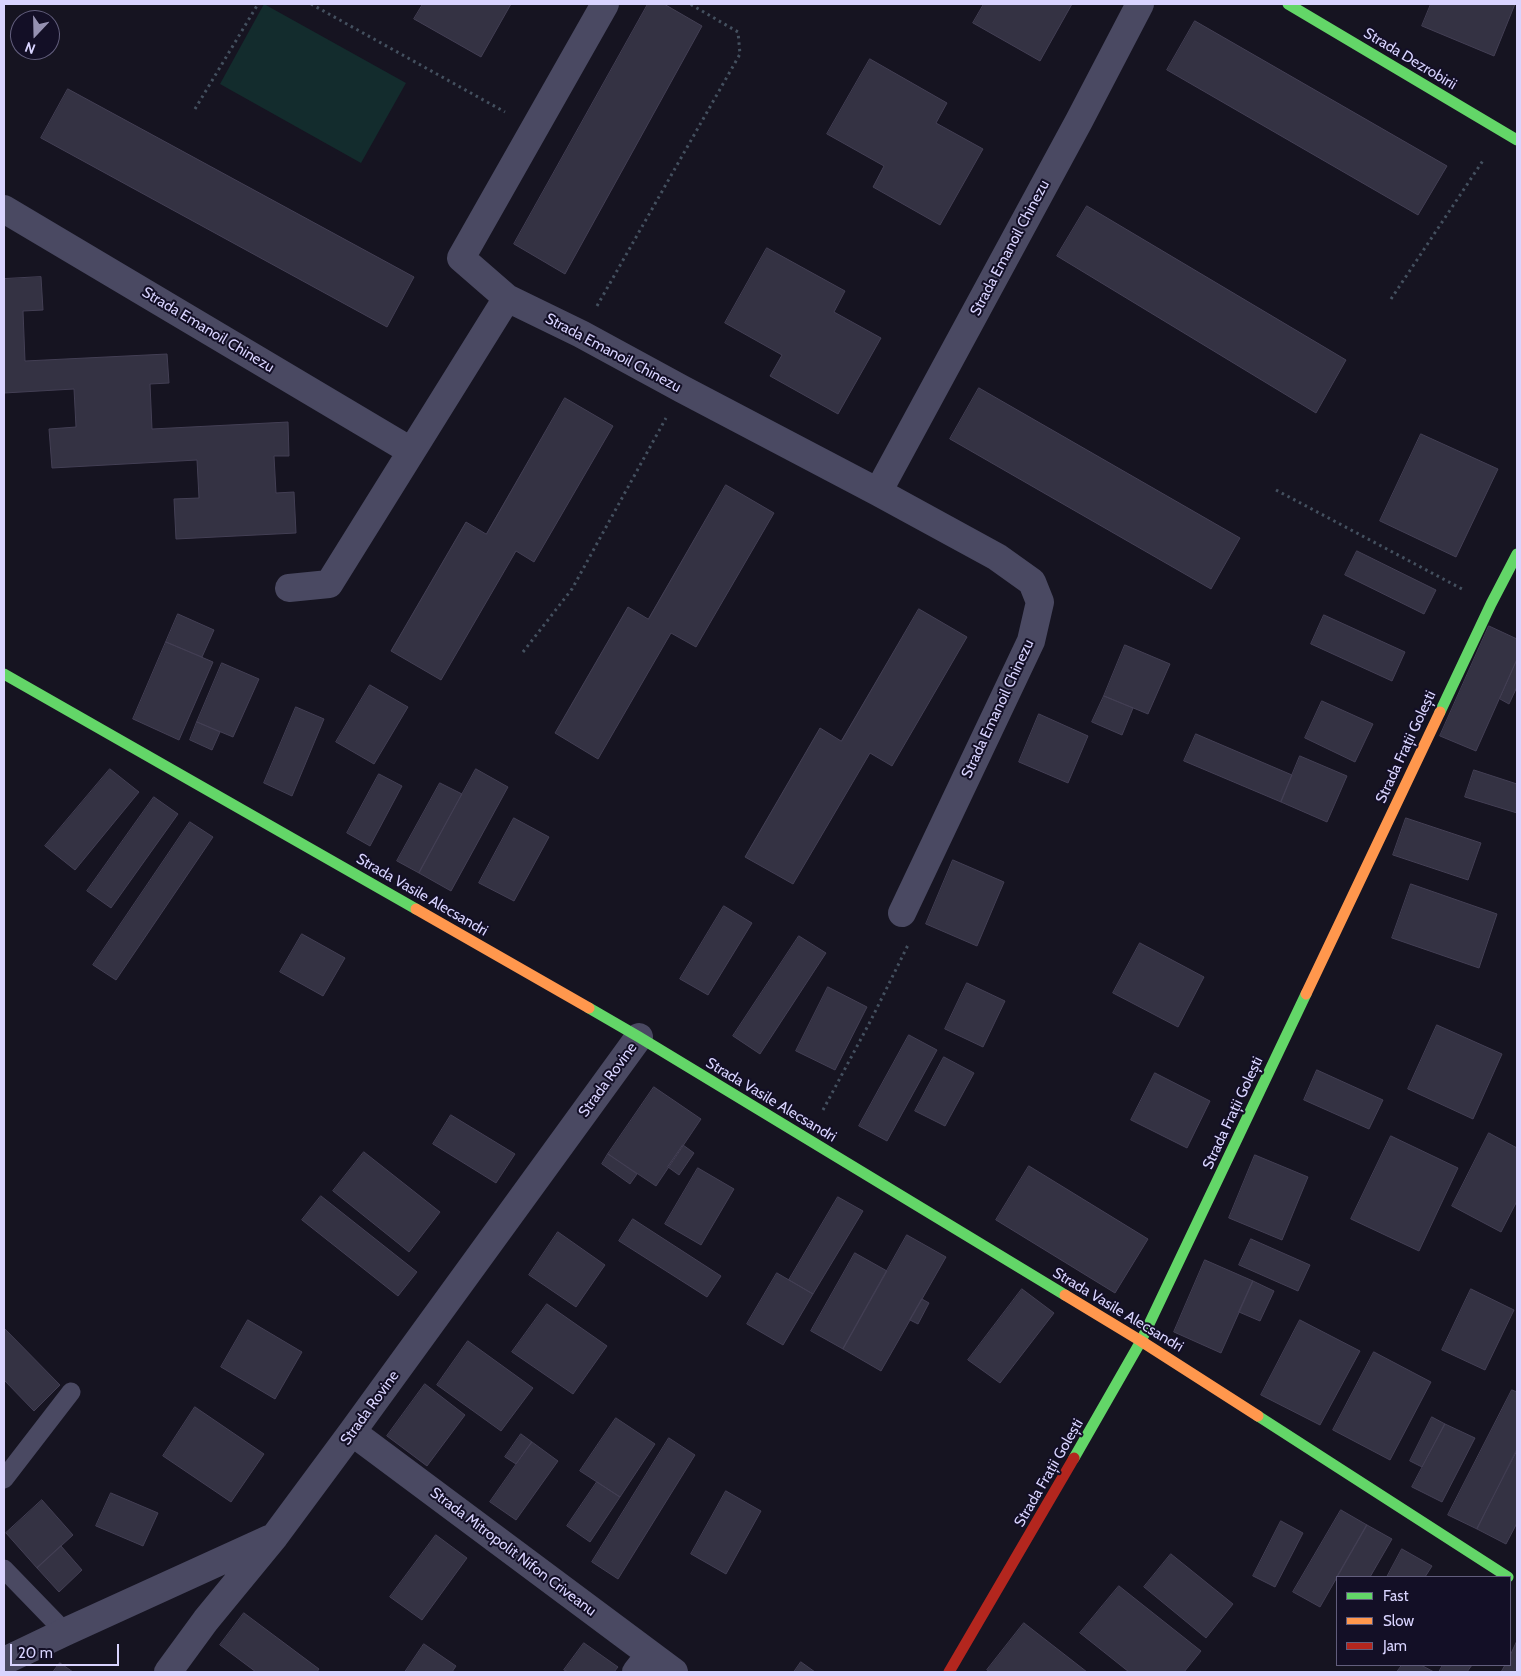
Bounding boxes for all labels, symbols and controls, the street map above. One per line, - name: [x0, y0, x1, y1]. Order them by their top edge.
- north arrow: [10, 10, 60, 60]
- street label: Strada Dezrobirii: [1360, 24, 1460, 94]
- text: N: [22, 38, 38, 58]
- street label: Strada Emanoil Chinezu: [967, 177, 1053, 319]
- street label: Strada Emanoil Chinezu: [139, 283, 277, 377]
- street label: Strada Emanoil Chinezu: [542, 310, 684, 396]
- street label: Strada Emanoil Chinezu: [958, 637, 1038, 781]
- street label: Strada Frații Golești: [1372, 688, 1440, 806]
- street label: Strada Vasile Alecsandri: [353, 850, 491, 940]
- street label: Strada Rovine: [575, 1039, 641, 1121]
- street label: Strada Vasile Alecsandri: [702, 1054, 840, 1146]
- street label: Strada Frații Golești: [1199, 1054, 1267, 1172]
- street label: Strada Vasile Alecsandri: [1049, 1264, 1187, 1356]
- street label: Strada Rovine: [337, 1367, 403, 1449]
- street label: Strada Frații Golești: [1011, 1416, 1087, 1530]
- street label: Strada Mitropolit Nifon Criveanu: [427, 1484, 599, 1620]
- legend: [1336, 1576, 1511, 1666]
- text: Fast: [1383, 1587, 1408, 1605]
- text: Slow: [1383, 1612, 1414, 1630]
- scale bar: [12, 1634, 121, 1666]
- text: Jam: [1383, 1637, 1407, 1655]
- text: 20 m: [18, 1644, 53, 1662]

